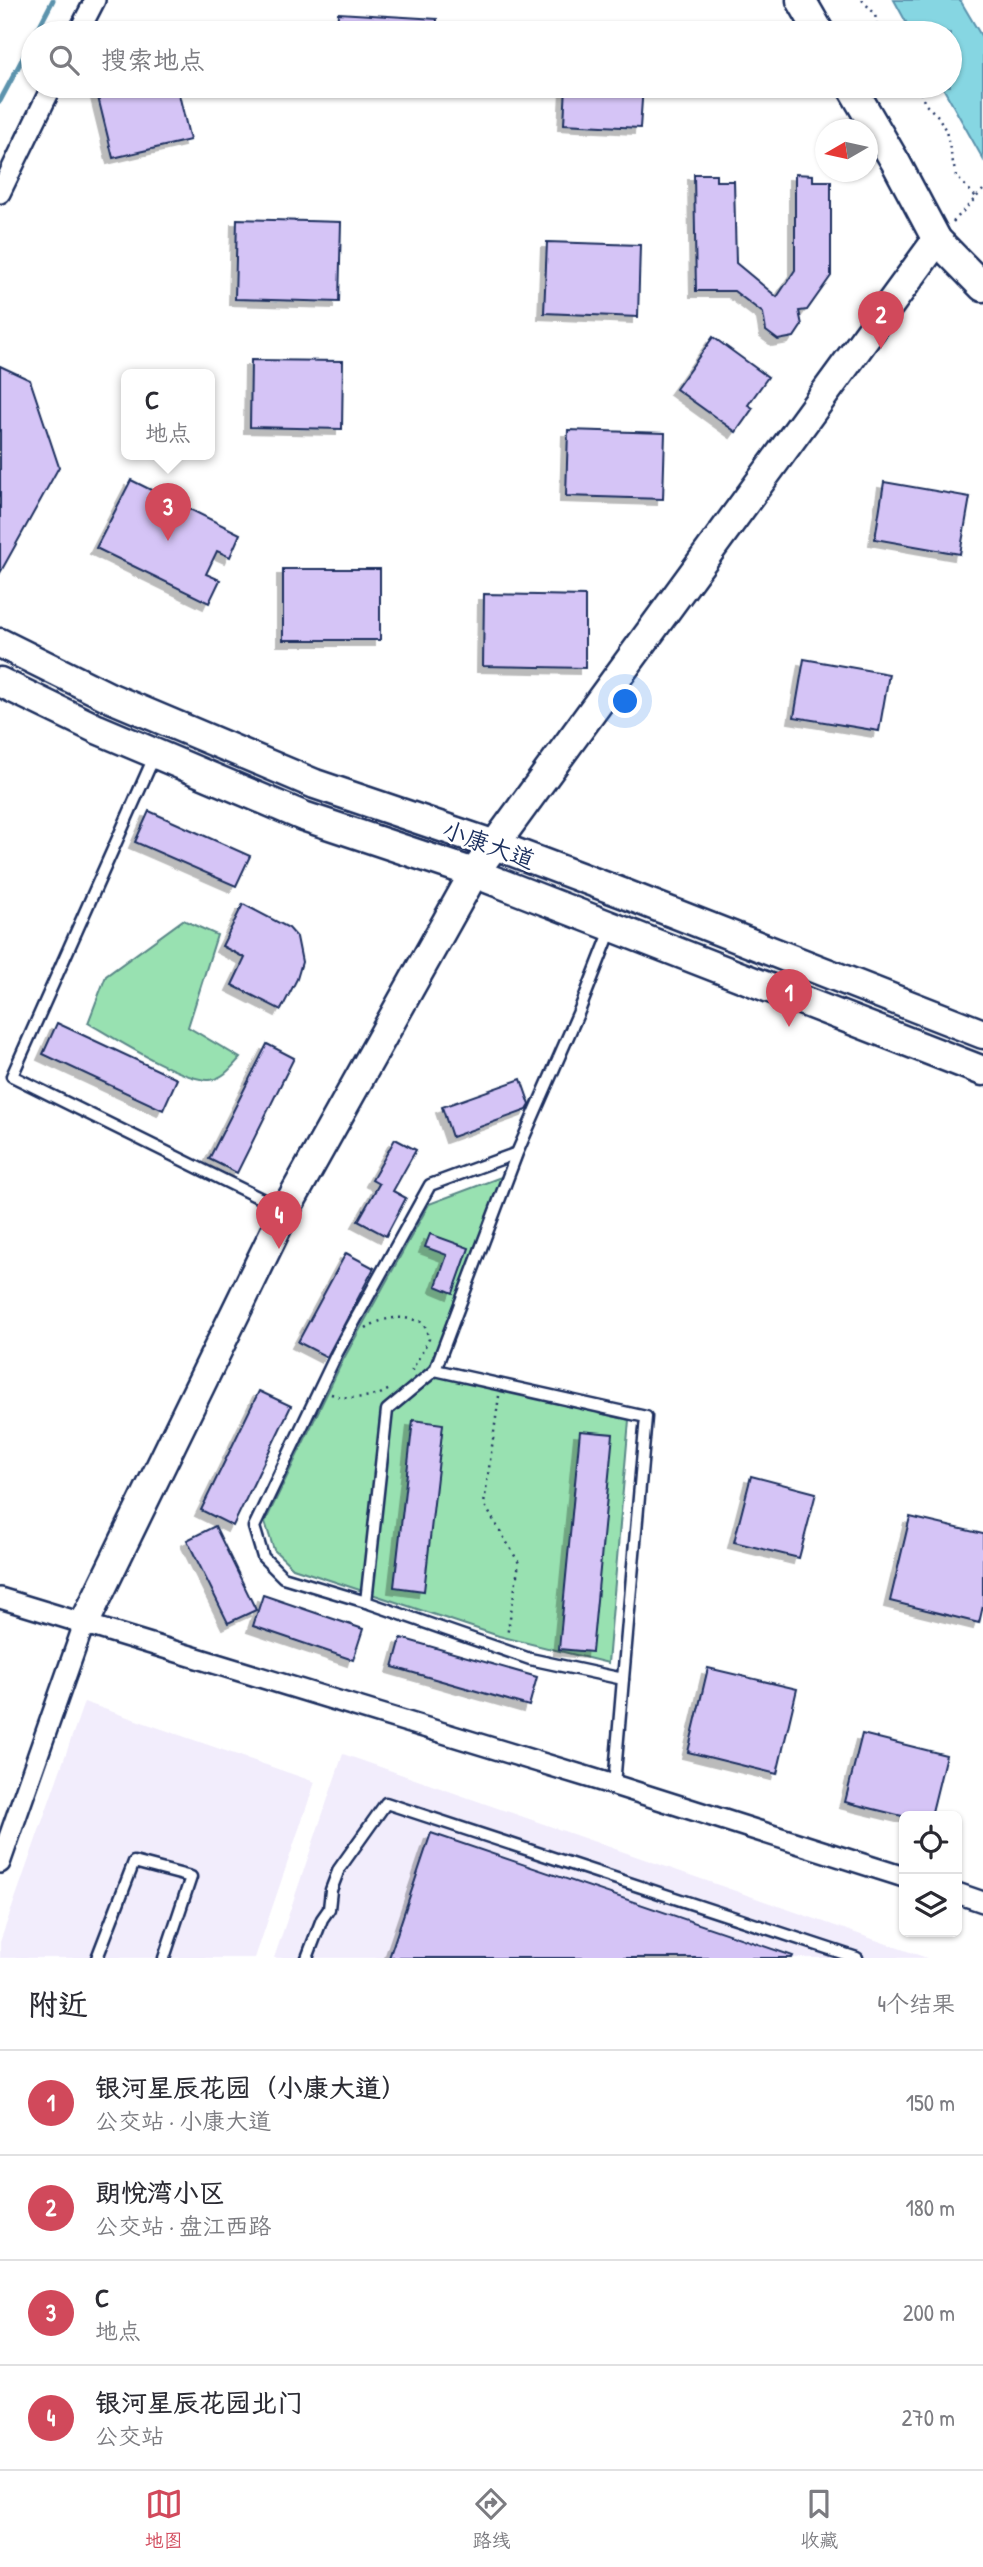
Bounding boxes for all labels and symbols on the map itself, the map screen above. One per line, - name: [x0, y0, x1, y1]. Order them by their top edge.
- north arrow: [815, 119, 878, 182]
- pin: 2: [858, 291, 904, 349]
- pin: 3: [145, 483, 191, 541]
- your location: [608, 684, 642, 718]
- street label: 小康大道: [438, 813, 540, 875]
- pin: 1: [766, 969, 812, 1027]
- pin: 4: [256, 1191, 302, 1249]

